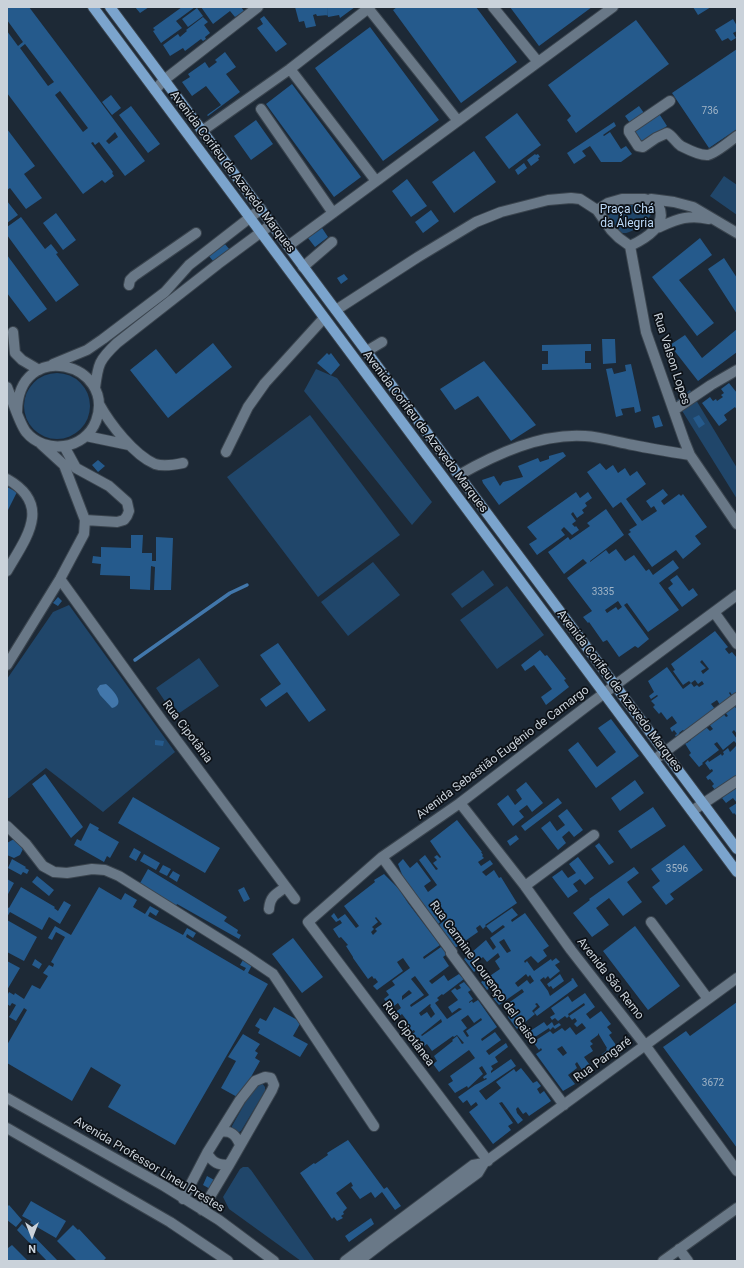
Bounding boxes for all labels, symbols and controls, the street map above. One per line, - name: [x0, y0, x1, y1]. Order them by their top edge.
- street label: Avenida Corifeu de Azevedo Marques: [166, 88, 298, 256]
- house number: 736: [702, 105, 718, 117]
- park label: Praça Chá da Alegria: [600, 203, 654, 231]
- street label: Rua Valson Lopes: [649, 311, 693, 407]
- street label: Avenida Corifeu de Azevedo Marques: [359, 348, 491, 516]
- house number: 3335: [592, 586, 614, 598]
- street label: Avenida Corifeu de Azevedo Marques: [553, 607, 685, 775]
- street label: Avenida Sebastião Eugênio de Camargo: [414, 683, 592, 823]
- street label: Rua Cipotânia: [159, 698, 215, 766]
- house number: 3596: [666, 863, 688, 875]
- street label: Rua Carmine Lourenço del Gaiso: [426, 898, 540, 1048]
- street label: Avenida São Remo: [574, 935, 646, 1023]
- street label: Rua Cipotânea: [379, 999, 437, 1069]
- street label: Rua Pangaré: [571, 1034, 635, 1086]
- house number: 3672: [702, 1077, 724, 1089]
- street label: Avenida Professor Lineu Prestes: [71, 1114, 227, 1216]
- north arrow: [12, 1216, 52, 1256]
- text: N: [28, 1242, 36, 1255]

